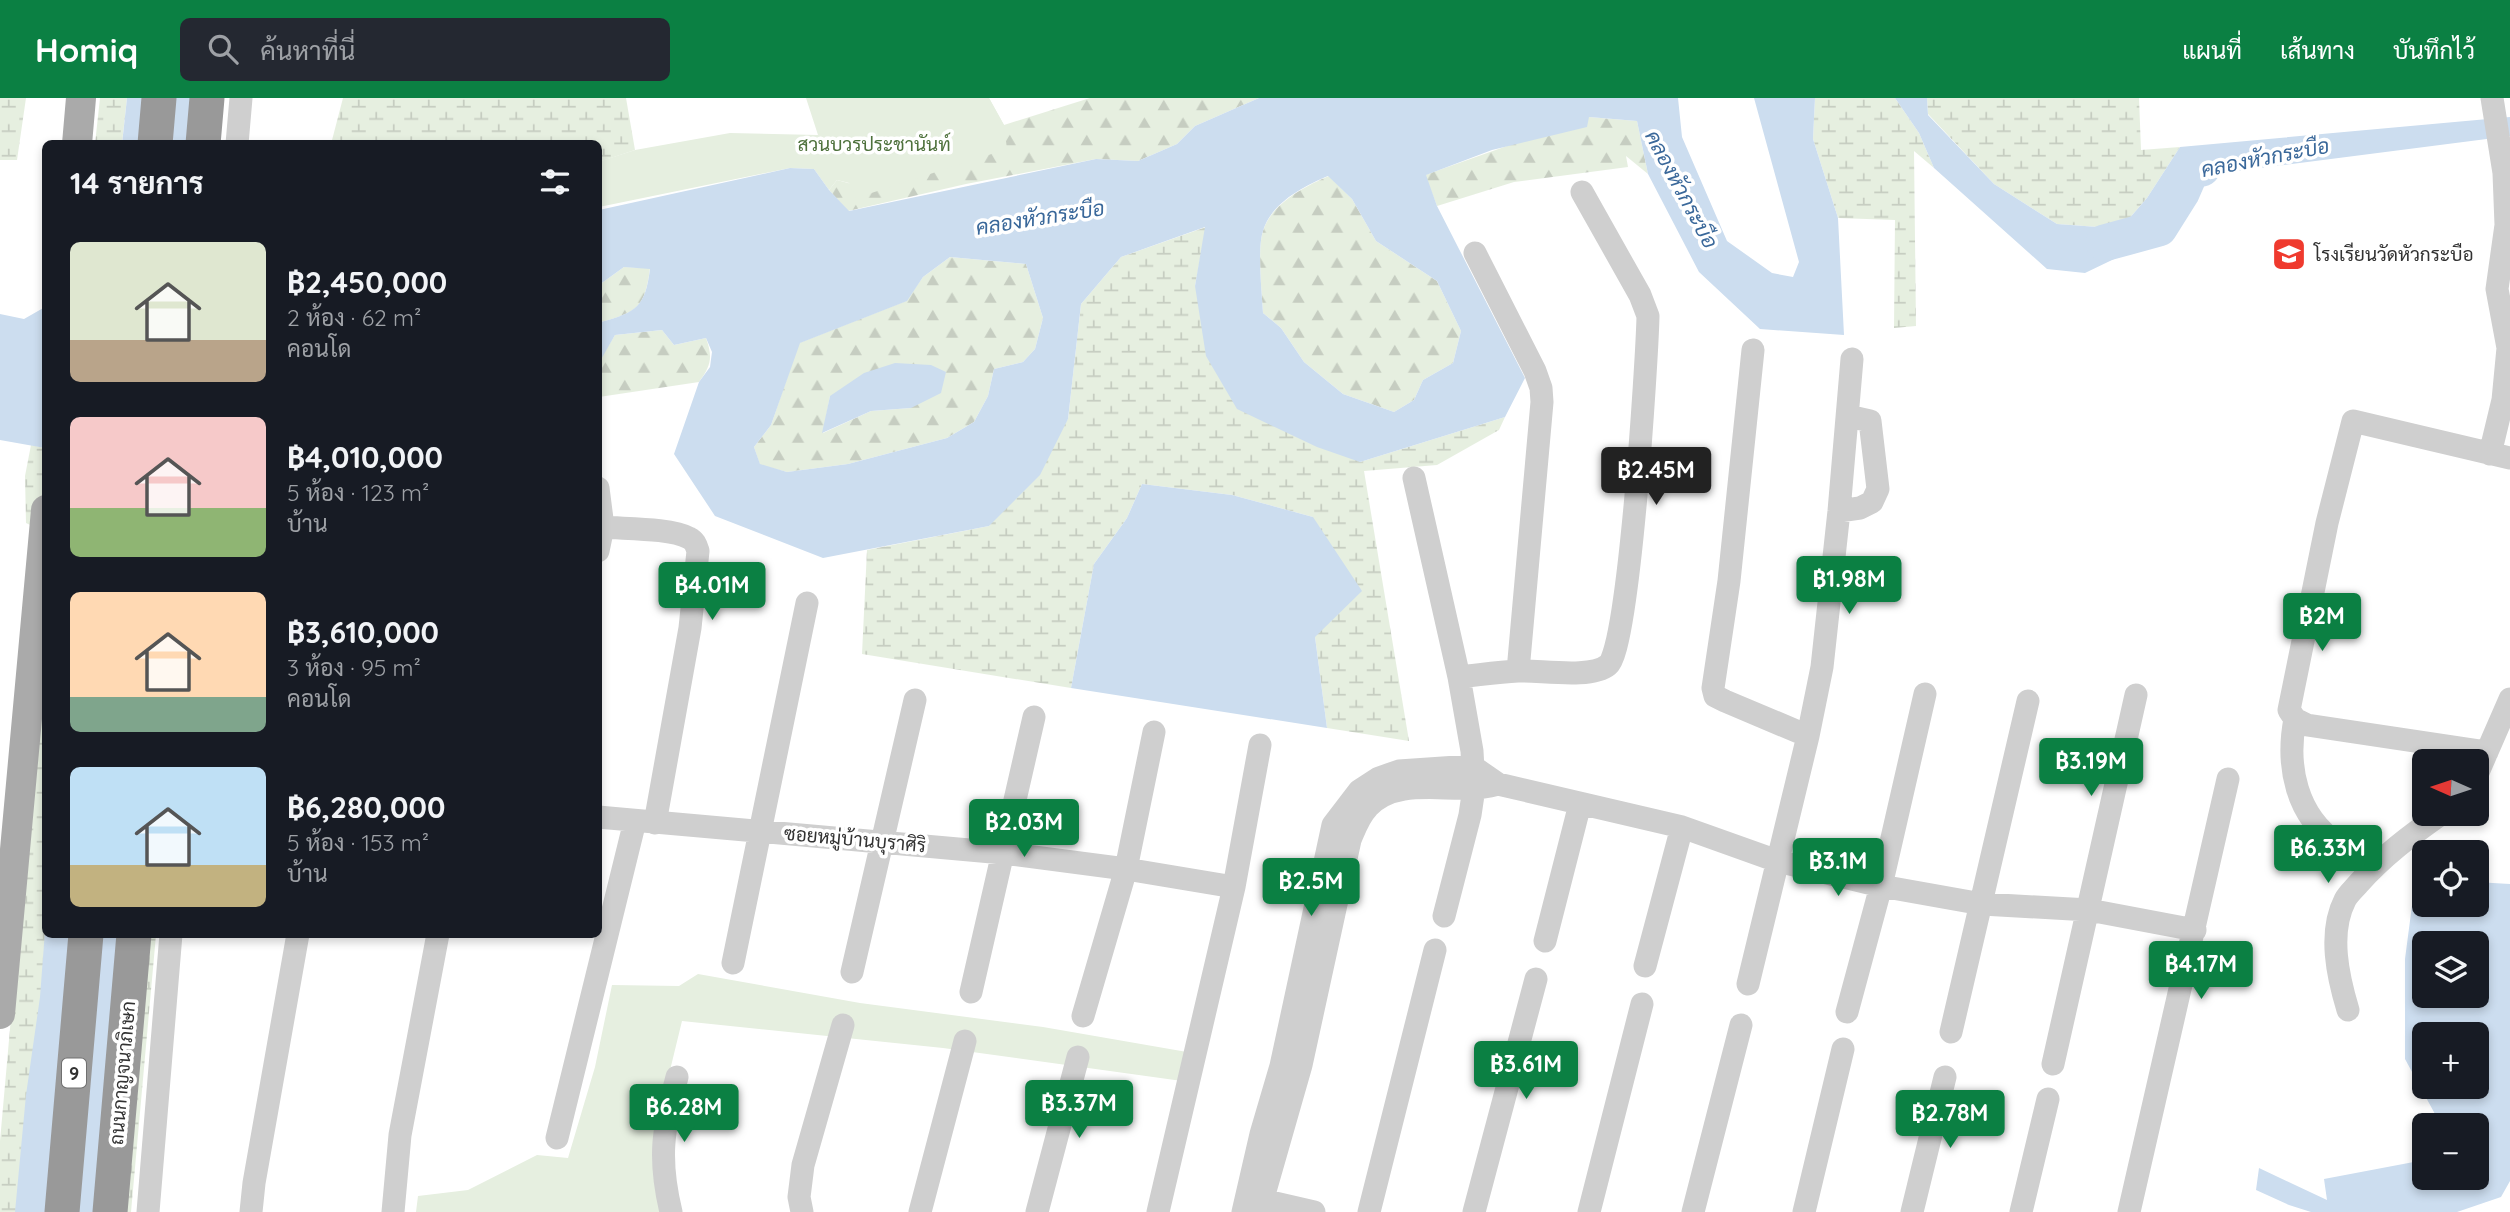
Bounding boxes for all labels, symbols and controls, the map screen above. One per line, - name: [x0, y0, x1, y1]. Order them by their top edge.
- search box: [180, 18, 670, 81]
- text: Homiq: [35, 29, 138, 70]
- icon: search: [204, 30, 242, 68]
- text: ค้นหาที่นี่: [260, 34, 355, 67]
- text: แผนที่: [2182, 35, 2242, 65]
- text: เส้นทาง: [2280, 35, 2355, 65]
- text: บันทึกไว้: [2393, 35, 2475, 65]
- water label: คลองหัวกระบือ: [1640, 125, 1724, 253]
- park label: สวนบวรประชานันท์: [797, 132, 951, 156]
- water label: คลองหัวกระบือ: [2199, 132, 2331, 182]
- icon: filters: [536, 163, 574, 201]
- text: 14 รายการ: [70, 164, 204, 202]
- water label: คลองหัวกระบือ: [974, 194, 1106, 240]
- school or university icon: โรงเรียนวัดหัวกระบือ: [2270, 235, 2308, 273]
- place label: โรงเรียนวัดหัวกระบือ: [2313, 242, 2474, 266]
- text: ฿2,450,000: [287, 263, 447, 301]
- icon: home: [126, 270, 210, 354]
- text: 2 ห้อง · 62 m²: [287, 303, 421, 332]
- text: คอนโด: [287, 334, 351, 363]
- text: ฿4,010,000: [287, 438, 443, 476]
- icon: home: [126, 445, 210, 529]
- pin: ฿2.45M: [1599, 448, 1713, 507]
- text: ฿2.45M: [1617, 455, 1695, 484]
- text: 5 ห้อง · 123 m²: [287, 478, 429, 507]
- text: บ้าน: [287, 509, 328, 538]
- pin: ฿1.98M: [1792, 556, 1906, 616]
- pin: ฿4.01M: [655, 562, 769, 622]
- text: ฿1.98M: [1812, 564, 1886, 593]
- text: ฿4.01M: [674, 570, 750, 599]
- pin: ฿2M: [2288, 594, 2356, 653]
- text: ฿2M: [2299, 601, 2345, 630]
- text: ฿3,610,000: [287, 613, 439, 651]
- icon: home: [126, 620, 210, 704]
- text: 3 ห้อง · 95 m²: [287, 653, 421, 682]
- text: คอนโด: [287, 684, 351, 713]
- pin: ฿3.19M: [2034, 738, 2148, 798]
- text: ฿3.19M: [2055, 746, 2127, 775]
- north arrow: [2412, 749, 2488, 826]
- map controls: [2412, 749, 2489, 1190]
- text: ฿6,280,000: [287, 788, 445, 826]
- icon: home: [126, 795, 210, 879]
- pin: ฿2.03M: [967, 800, 1081, 859]
- text: ฿2.03M: [985, 807, 1063, 836]
- street label: ซอยหมู่บ้านบุราศิริ: [783, 821, 927, 859]
- pin: ฿6.33M: [2271, 826, 2385, 885]
- text: 5 ห้อง · 153 m²: [287, 828, 429, 857]
- text: ฿6.33M: [2290, 833, 2366, 862]
- pin: ฿3.1M: [1789, 838, 1887, 898]
- button: locate: [2412, 840, 2489, 917]
- text: ฿3.1M: [1809, 846, 1867, 875]
- pin: ฿2.5M: [1262, 858, 1360, 918]
- text: บ้าน: [287, 859, 328, 888]
- text: ฿2.5M: [1279, 866, 1343, 895]
- button: layers: [2412, 931, 2489, 1008]
- pin: ฿4.17M: [2144, 942, 2258, 1001]
- text: ฿4.17M: [2165, 949, 2237, 978]
- street label: ถนนกาญจนาภิเษก: [104, 1000, 140, 1146]
- button: +: [2412, 1022, 2489, 1099]
- pin: ฿3.61M: [1469, 1042, 1583, 1101]
- text: ฿3.61M: [1490, 1049, 1562, 1078]
- road number: 9: [62, 1058, 86, 1088]
- pin: ฿3.37M: [1022, 1080, 1136, 1140]
- pin: ฿6.28M: [627, 1084, 741, 1144]
- text: ฿3.37M: [1041, 1088, 1117, 1117]
- pin: ฿2.78M: [1893, 1090, 2007, 1150]
- text: ฿6.28M: [646, 1092, 722, 1121]
- text: ฿2.78M: [1912, 1098, 1988, 1127]
- button: −: [2412, 1113, 2489, 1190]

